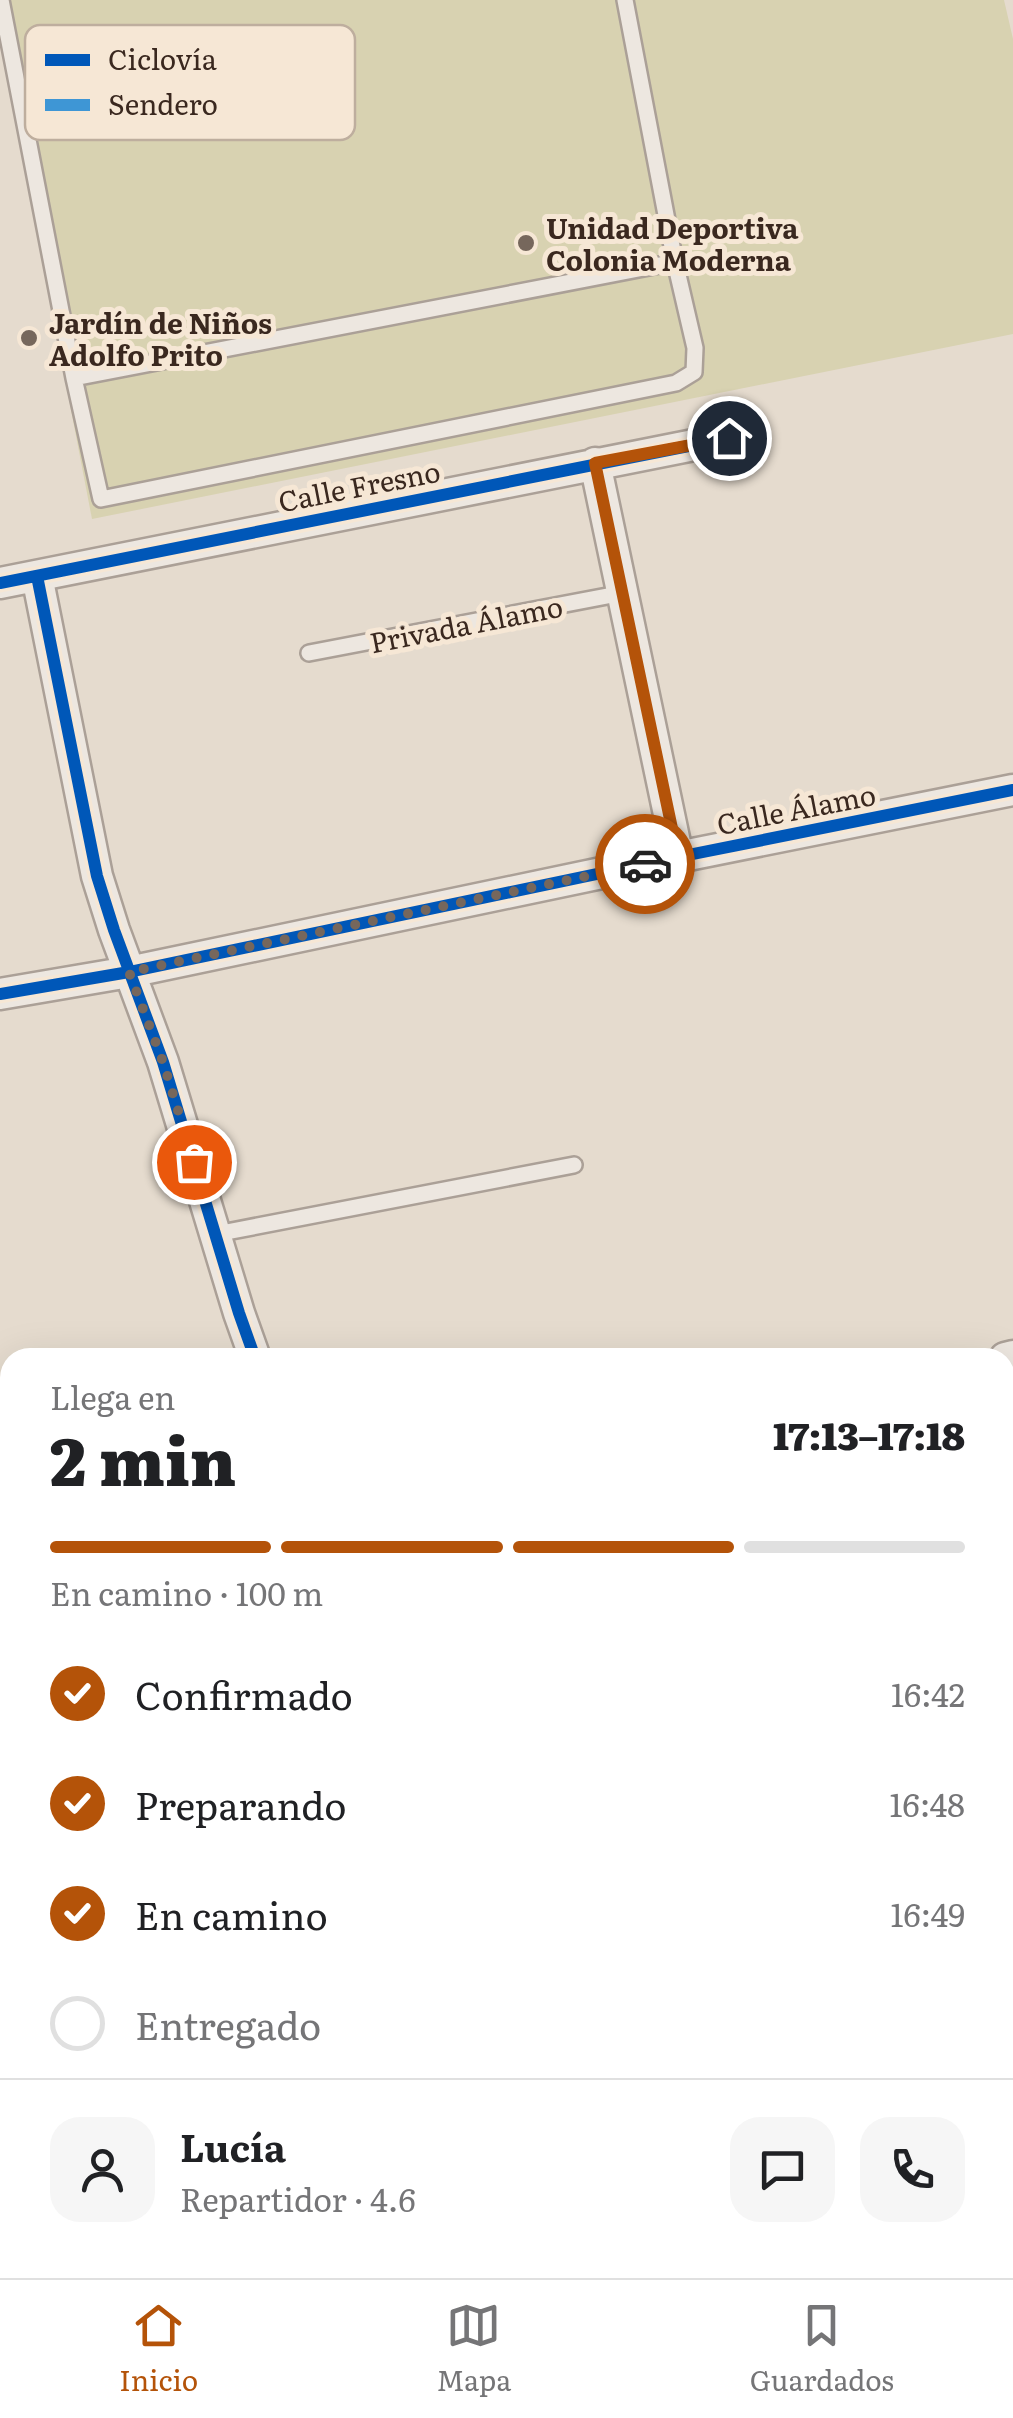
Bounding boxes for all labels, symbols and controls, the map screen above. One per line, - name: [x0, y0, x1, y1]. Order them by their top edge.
- legend: [25, 25, 355, 140]
- text: Ciclovía: [108, 37, 217, 79]
- text: Sendero: [108, 82, 218, 124]
- place label: Unidad Deportiva Colonia Moderna: [546, 206, 799, 280]
- marker: Unidad Deportiva Colonia Moderna: [515, 232, 537, 254]
- place label: Jardín de Niños Adolfo Prito: [49, 301, 272, 375]
- marker: Jardín de Niños Adolfo Prito: [18, 327, 40, 349]
- pin: [687, 396, 772, 481]
- icon: home: [702, 411, 757, 466]
- street label: Calle Fresno: [274, 449, 444, 521]
- street label: Privada Álamo: [366, 584, 566, 662]
- street label: Calle Álamo: [713, 772, 879, 844]
- courier: [595, 814, 695, 914]
- icon: car: [618, 837, 673, 892]
- pin: [152, 1120, 237, 1205]
- icon: bag: [167, 1135, 222, 1190]
- text: Llega en: [50, 1372, 175, 1420]
- text: 17:13–17:18: [773, 1405, 965, 1462]
- text: 2 min: [50, 1409, 236, 1506]
- text: En camino · 100 m: [50, 1568, 323, 1616]
- text: Confirmado: [135, 1665, 353, 1722]
- icon: check: [50, 1666, 105, 1721]
- text: 16:42: [891, 1669, 965, 1717]
- text: Preparando: [135, 1775, 347, 1832]
- icon: check: [50, 1776, 105, 1831]
- text: 16:48: [890, 1779, 965, 1827]
- text: En camino: [135, 1885, 328, 1942]
- icon: check: [50, 1886, 105, 1941]
- text: 16:49: [890, 1889, 965, 1937]
- text: Entregado: [135, 1995, 321, 2052]
- button: person: [50, 2117, 155, 2222]
- text: Lucía: [180, 2117, 286, 2174]
- button: chat: [730, 2117, 835, 2222]
- button: phone: [860, 2117, 965, 2222]
- text: Repartidor · 4.6: [180, 2174, 416, 2222]
- tab: Inicio: [119, 2298, 198, 2400]
- tab: Mapa: [437, 2298, 511, 2400]
- tab: Guardados: [750, 2298, 894, 2400]

